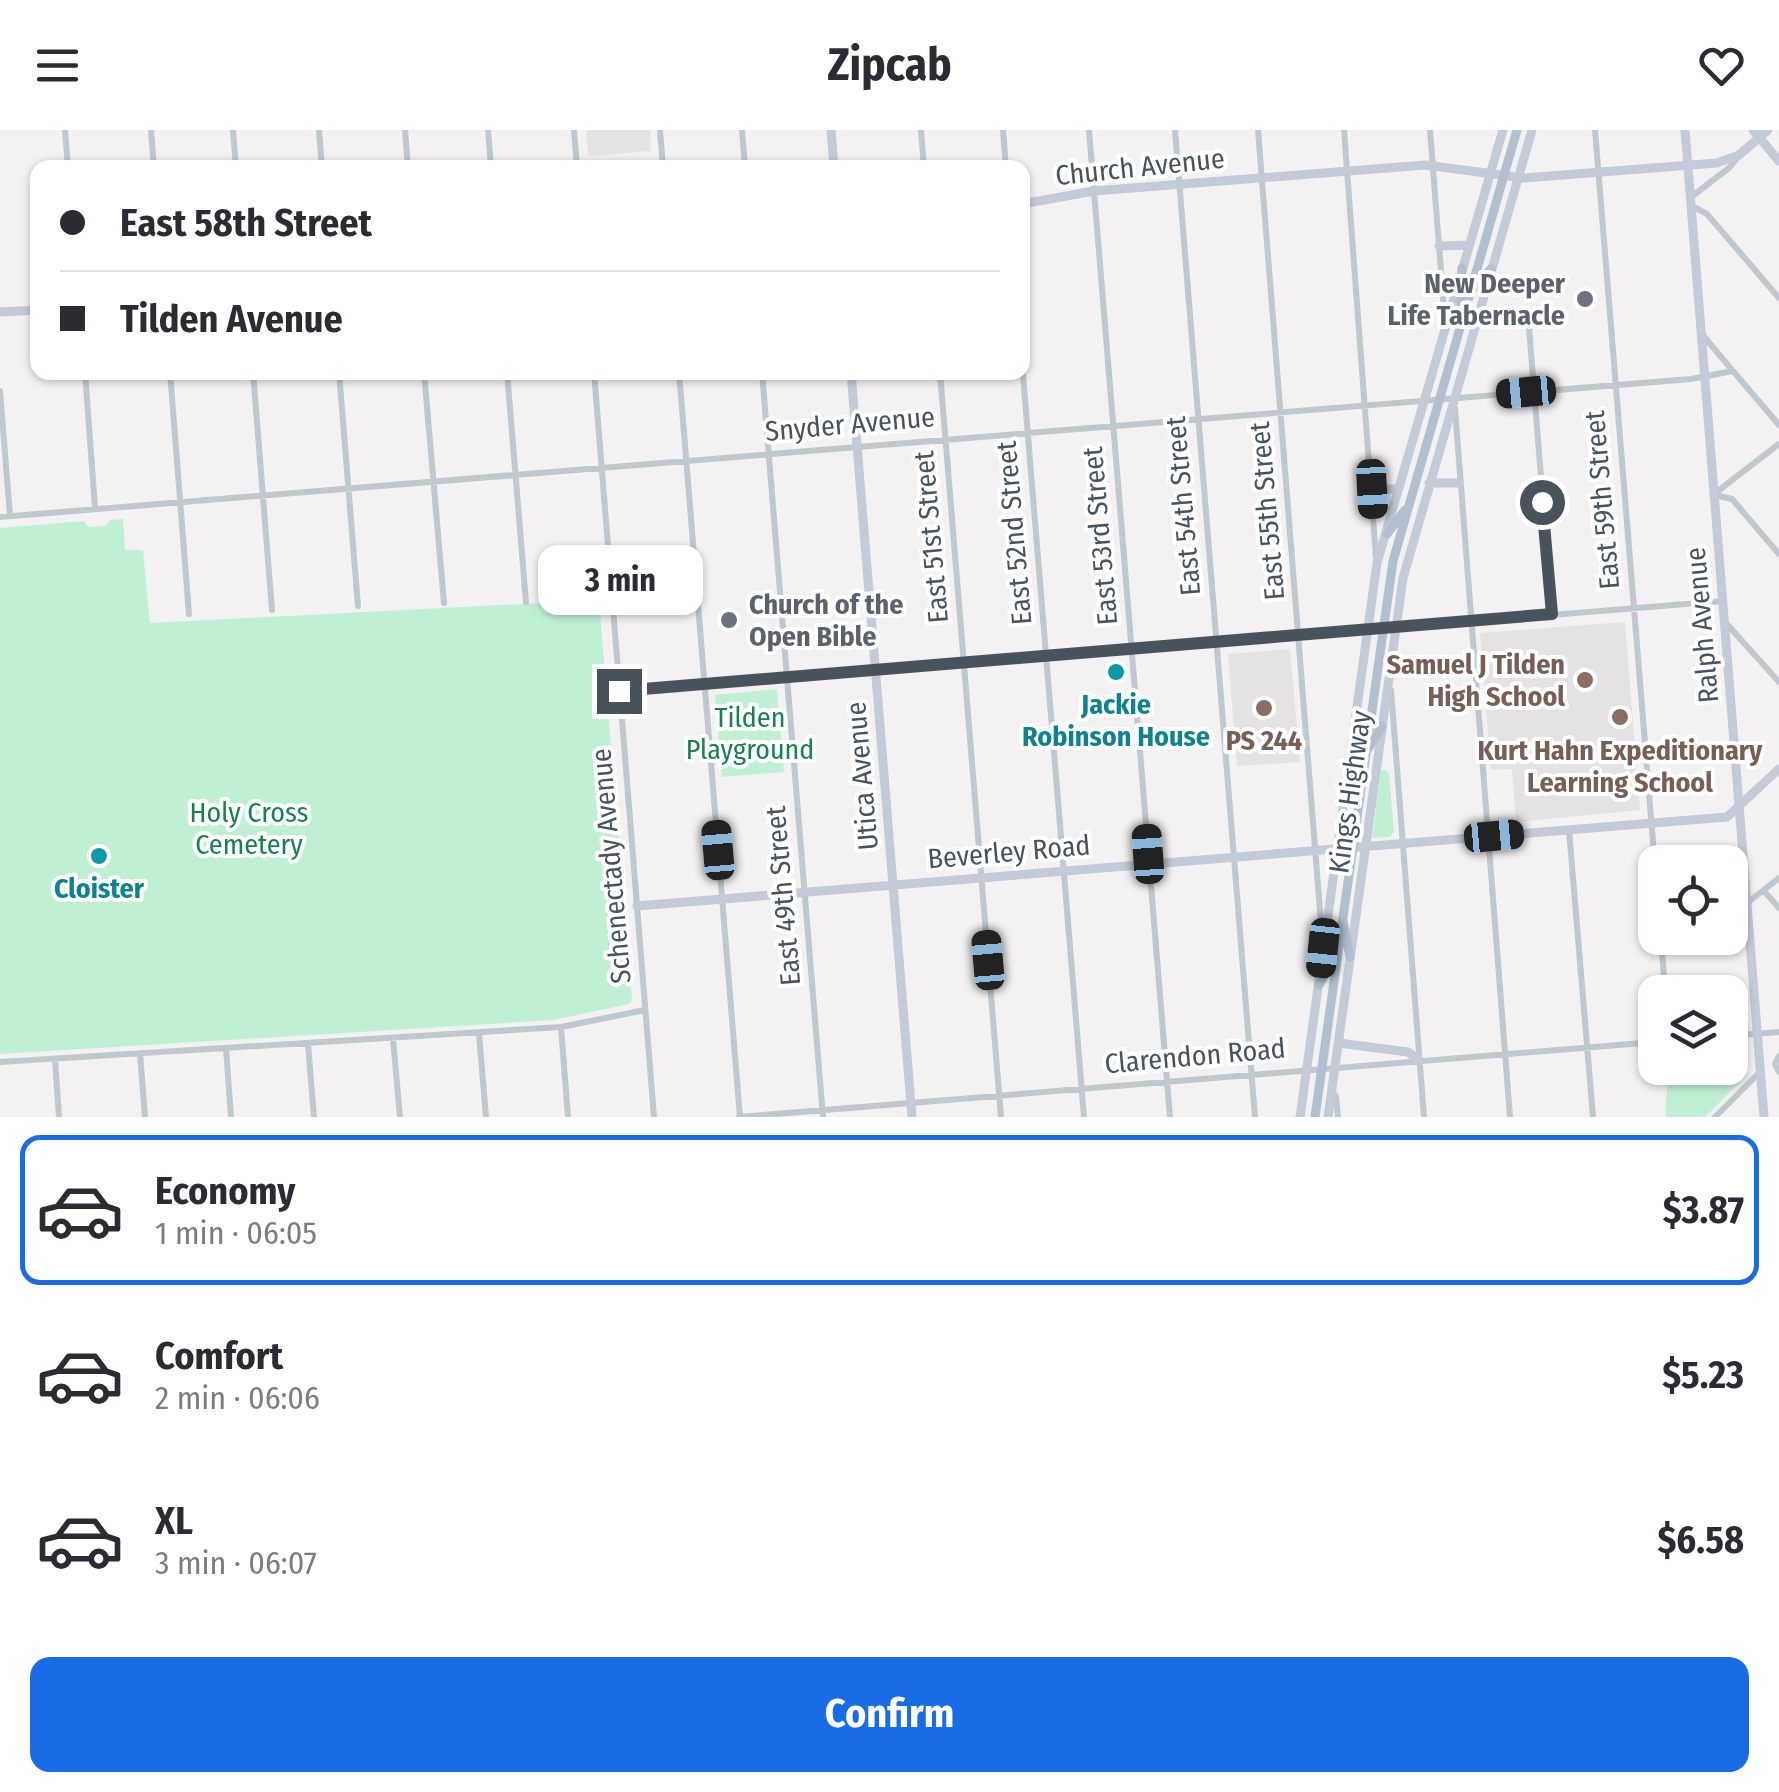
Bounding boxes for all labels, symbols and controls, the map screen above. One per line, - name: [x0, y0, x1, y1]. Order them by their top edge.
- icon: menu: [30, 38, 85, 93]
- text: Zipcab: [827, 38, 952, 92]
- icon: heart: [1694, 38, 1749, 93]
- street label: Church Avenue: [1054, 142, 1226, 192]
- text: East 58th Street: [120, 200, 372, 246]
- place label: New Deeper Life Tabernacle: [1387, 267, 1566, 332]
- marker: New Deeper Life Tabernacle: [1574, 288, 1596, 310]
- text: Tilden Avenue: [120, 296, 343, 342]
- car: [1495, 374, 1557, 410]
- street label: Snyder Avenue: [764, 400, 936, 448]
- street label: East 59th Street: [1578, 408, 1626, 591]
- street label: East 54th Street: [1159, 414, 1207, 597]
- street label: East 55th Street: [1243, 420, 1291, 601]
- street label: East 52nd Street: [989, 439, 1038, 626]
- street label: East 53rd Street: [1076, 445, 1124, 626]
- street label: East 51st Street: [907, 449, 955, 625]
- car: [1355, 458, 1389, 520]
- route start: [1520, 480, 1565, 525]
- callout: 3 min: [536, 546, 702, 616]
- street label: Ralph Avenue: [1679, 546, 1725, 704]
- text: 3 min: [585, 561, 656, 599]
- place label: Church of the Open Bible: [749, 588, 903, 653]
- marker: Church of the Open Bible: [718, 609, 740, 631]
- place label: Samuel J Tilden High School: [1386, 648, 1565, 713]
- marker: Jackie Robinson House: [1105, 661, 1127, 683]
- route end: [597, 669, 642, 714]
- marker: Samuel J Tilden High School: [1574, 669, 1596, 691]
- place label: Jackie Robinson House: [1022, 688, 1210, 753]
- marker: PS 244: [1253, 697, 1275, 719]
- street label: Utica Avenue: [839, 700, 885, 852]
- park label: Tilden Playground: [686, 701, 814, 766]
- marker: Kurt Hahn Expeditionary Learning School: [1609, 706, 1631, 728]
- street label: Kings Highway: [1322, 708, 1378, 875]
- place label: PS 244: [1226, 724, 1302, 757]
- place label: Kurt Hahn Expeditionary Learning School: [1478, 734, 1763, 799]
- street label: Schenectady Avenue: [584, 747, 638, 985]
- park label: Holy Cross Cemetery: [189, 796, 309, 861]
- street label: East 49th Street: [759, 804, 807, 987]
- car: [1463, 818, 1525, 854]
- car: [700, 819, 736, 881]
- car: [1131, 823, 1165, 885]
- street label: Beverley Road: [926, 828, 1092, 876]
- marker: Cloister: [88, 845, 110, 867]
- map controls: [1638, 845, 1748, 1085]
- button: locate: [1638, 845, 1748, 955]
- place label: Cloister: [54, 872, 145, 905]
- car: [1305, 917, 1341, 979]
- car: [970, 929, 1006, 991]
- button: layers: [1638, 975, 1748, 1085]
- street label: Clarendon Road: [1103, 1032, 1287, 1080]
- icon: car: [35, 1165, 125, 1255]
- text: Economy: [155, 1168, 295, 1214]
- text: $3.87: [1663, 1187, 1744, 1233]
- text: 1 min · 06:05: [155, 1214, 317, 1252]
- icon: car: [35, 1330, 125, 1420]
- text: Comfort: [155, 1333, 283, 1379]
- text: $5.23: [1662, 1352, 1744, 1398]
- text: 2 min · 06:06: [155, 1379, 320, 1417]
- icon: car: [35, 1495, 125, 1585]
- text: XL: [155, 1498, 193, 1544]
- text: $6.58: [1657, 1517, 1744, 1563]
- text: 3 min · 06:07: [155, 1544, 317, 1582]
- button: Confirm: [30, 1657, 1749, 1772]

